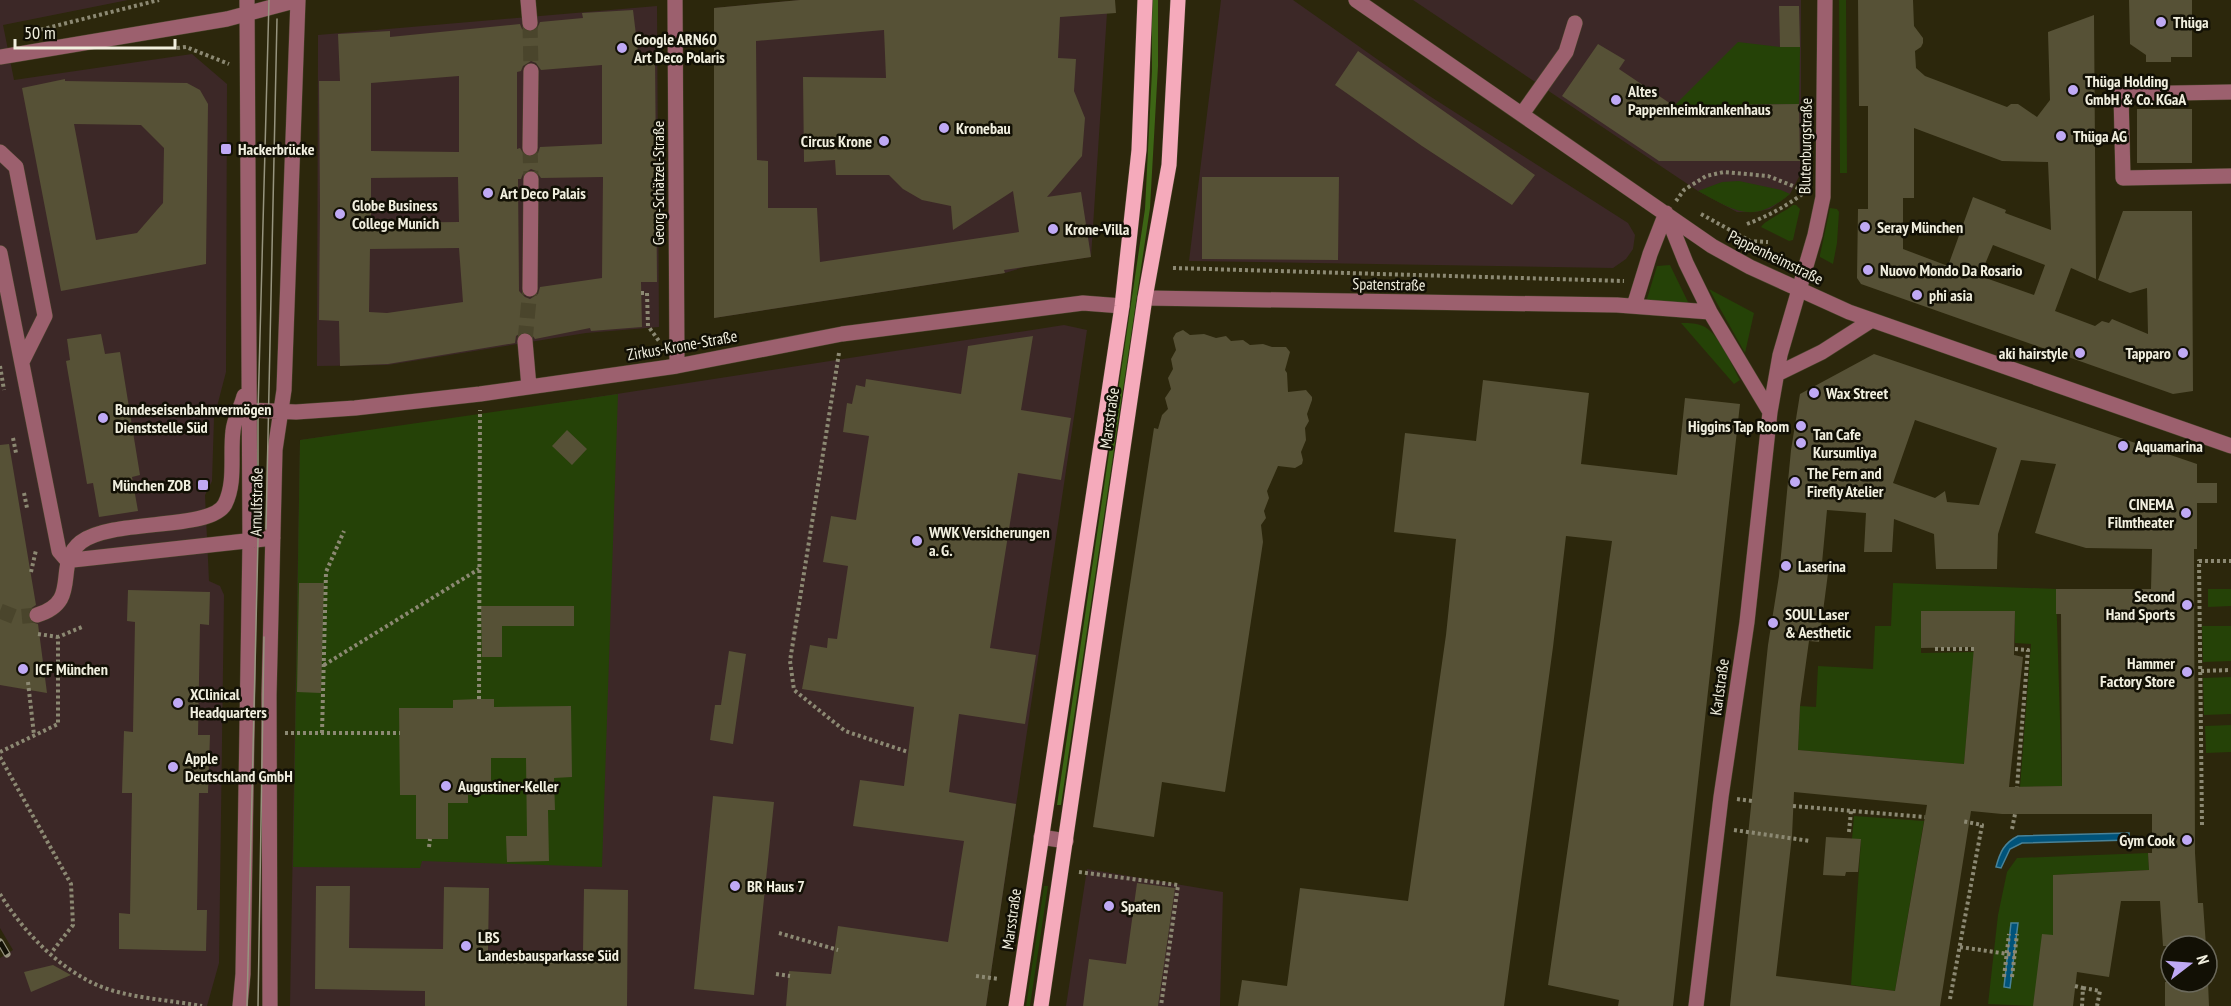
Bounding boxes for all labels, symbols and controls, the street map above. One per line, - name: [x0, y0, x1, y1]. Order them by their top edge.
- scale bar: [15, 12, 176, 50]
- place label: Thüga: [2173, 12, 2209, 32]
- marker: Thüga: [2154, 15, 2168, 29]
- text: 50 m: [24, 21, 56, 44]
- place label: Google ARN60 Art Deco Polaris: [633, 29, 725, 67]
- marker: Google ARN60 Art Deco Polaris: [615, 41, 629, 55]
- place label: Thüga Holding GmbH & Co. KGaA: [2085, 71, 2187, 109]
- place label: Altes Pappenheimkrankenhaus: [1627, 81, 1771, 119]
- marker: Thüga Holding GmbH & Co. KGaA: [2066, 83, 2080, 97]
- marker: Altes Pappenheimkrankenhaus: [1609, 93, 1623, 107]
- street label: Blutenburgstraße: [1794, 98, 1816, 194]
- place label: Kronebau: [956, 118, 1011, 138]
- street label: Georg-Schätzel-Straße: [648, 121, 668, 245]
- marker: Kronebau: [937, 121, 951, 135]
- place label: Thüga AG: [2073, 126, 2127, 146]
- marker: Thüga AG: [2054, 129, 2068, 143]
- place label: Circus Krone: [801, 131, 872, 151]
- marker: Circus Krone: [877, 134, 891, 148]
- place label: Hackerbrücke: [238, 139, 315, 159]
- marker: Hackerbrücke: [219, 142, 233, 156]
- place label: Art Deco Palais: [499, 183, 586, 203]
- marker: Art Deco Palais: [481, 186, 495, 200]
- place label: Globe Business College Munich: [352, 195, 439, 233]
- marker: Globe Business College Munich: [333, 207, 347, 221]
- place label: Seray München: [1877, 217, 1963, 237]
- place label: Krone-Villa: [1065, 219, 1130, 239]
- marker: Seray München: [1858, 220, 1872, 234]
- marker: Krone-Villa: [1046, 222, 1060, 236]
- street label: Pappenheimstraße: [1725, 225, 1827, 289]
- place label: Nuovo Mondo Da Rosario: [1880, 260, 2022, 280]
- marker: Nuovo Mondo Da Rosario: [1861, 263, 1875, 277]
- street label: Spatenstraße: [1352, 273, 1426, 295]
- place label: phi asia: [1929, 285, 1973, 305]
- marker: phi asia: [1910, 288, 1924, 302]
- street label: Zirkus-Krone-Straße: [625, 325, 739, 365]
- place label: aki hairstyle: [1999, 343, 2068, 363]
- place label: Tapparo: [2125, 343, 2171, 363]
- marker: aki hairstyle: [2073, 346, 2087, 360]
- marker: Tapparo: [2176, 346, 2190, 360]
- place label: Wax Street: [1825, 383, 1888, 403]
- street label: Marsstraße: [1095, 386, 1123, 450]
- marker: Wax Street: [1807, 386, 1821, 400]
- place label: Bundeseisenbahnvermögen Dienststelle Süd: [115, 399, 272, 437]
- marker: Bundeseisenbahnvermögen Dienststelle Süd: [96, 411, 110, 425]
- place label: Higgins Tap Room: [1688, 416, 1789, 436]
- marker: Higgins Tap Room: [1794, 419, 1808, 433]
- place label: Tan Cafe Kursumliya: [1813, 424, 1877, 462]
- marker: Tan Cafe Kursumliya: [1794, 436, 1808, 450]
- place label: Aquamarina: [2134, 436, 2203, 456]
- marker: Aquamarina: [2116, 439, 2130, 453]
- place label: The Fern and Firefly Atelier: [1807, 463, 1884, 501]
- street label: Arnulfstraße: [245, 467, 267, 537]
- place label: München ZOB: [113, 475, 191, 495]
- marker: The Fern and Firefly Atelier: [1788, 475, 1802, 489]
- marker: München ZOB: [196, 478, 210, 492]
- place label: CINEMA Filmtheater: [2108, 494, 2175, 532]
- marker: CINEMA Filmtheater: [2179, 506, 2193, 520]
- place label: WWK Versicherungen a. G.: [928, 522, 1050, 560]
- marker: WWK Versicherungen a. G.: [910, 534, 924, 548]
- place label: Laserina: [1798, 556, 1846, 576]
- marker: Laserina: [1779, 559, 1793, 573]
- place label: Second Hand Sports: [2106, 586, 2175, 624]
- marker: Second Hand Sports: [2180, 598, 2194, 612]
- place label: SOUL Laser & Aesthetic: [1785, 604, 1852, 642]
- marker: SOUL Laser & Aesthetic: [1766, 616, 1780, 630]
- place label: Hammer Factory Store: [2100, 653, 2175, 691]
- street label: Karlstraße: [1705, 657, 1733, 717]
- place label: ICF München: [35, 659, 108, 679]
- marker: ICF München: [16, 662, 30, 676]
- marker: Hammer Factory Store: [2180, 665, 2194, 679]
- place label: XClinical Headquarters: [190, 684, 267, 722]
- marker: XClinical Headquarters: [171, 696, 185, 710]
- place label: Apple Deutschland GmbH: [184, 748, 293, 786]
- marker: Apple Deutschland GmbH: [166, 760, 180, 774]
- place label: Augustiner-Keller: [457, 776, 559, 796]
- marker: Augustiner-Keller: [439, 779, 453, 793]
- place label: Gym Cook: [2119, 830, 2175, 850]
- marker: Gym Cook: [2180, 833, 2194, 847]
- place label: BR Haus 7: [747, 876, 805, 896]
- marker: BR Haus 7: [728, 879, 742, 893]
- street label: Marsstraße: [997, 887, 1025, 951]
- place label: Spaten: [1121, 896, 1160, 916]
- marker: Spaten: [1102, 899, 1116, 913]
- place label: LBS Landesbausparkasse Süd: [478, 927, 619, 965]
- north arrow: [2159, 934, 2219, 994]
- marker: LBS Landesbausparkasse Süd: [459, 939, 473, 953]
- text: N: [2193, 953, 2214, 967]

